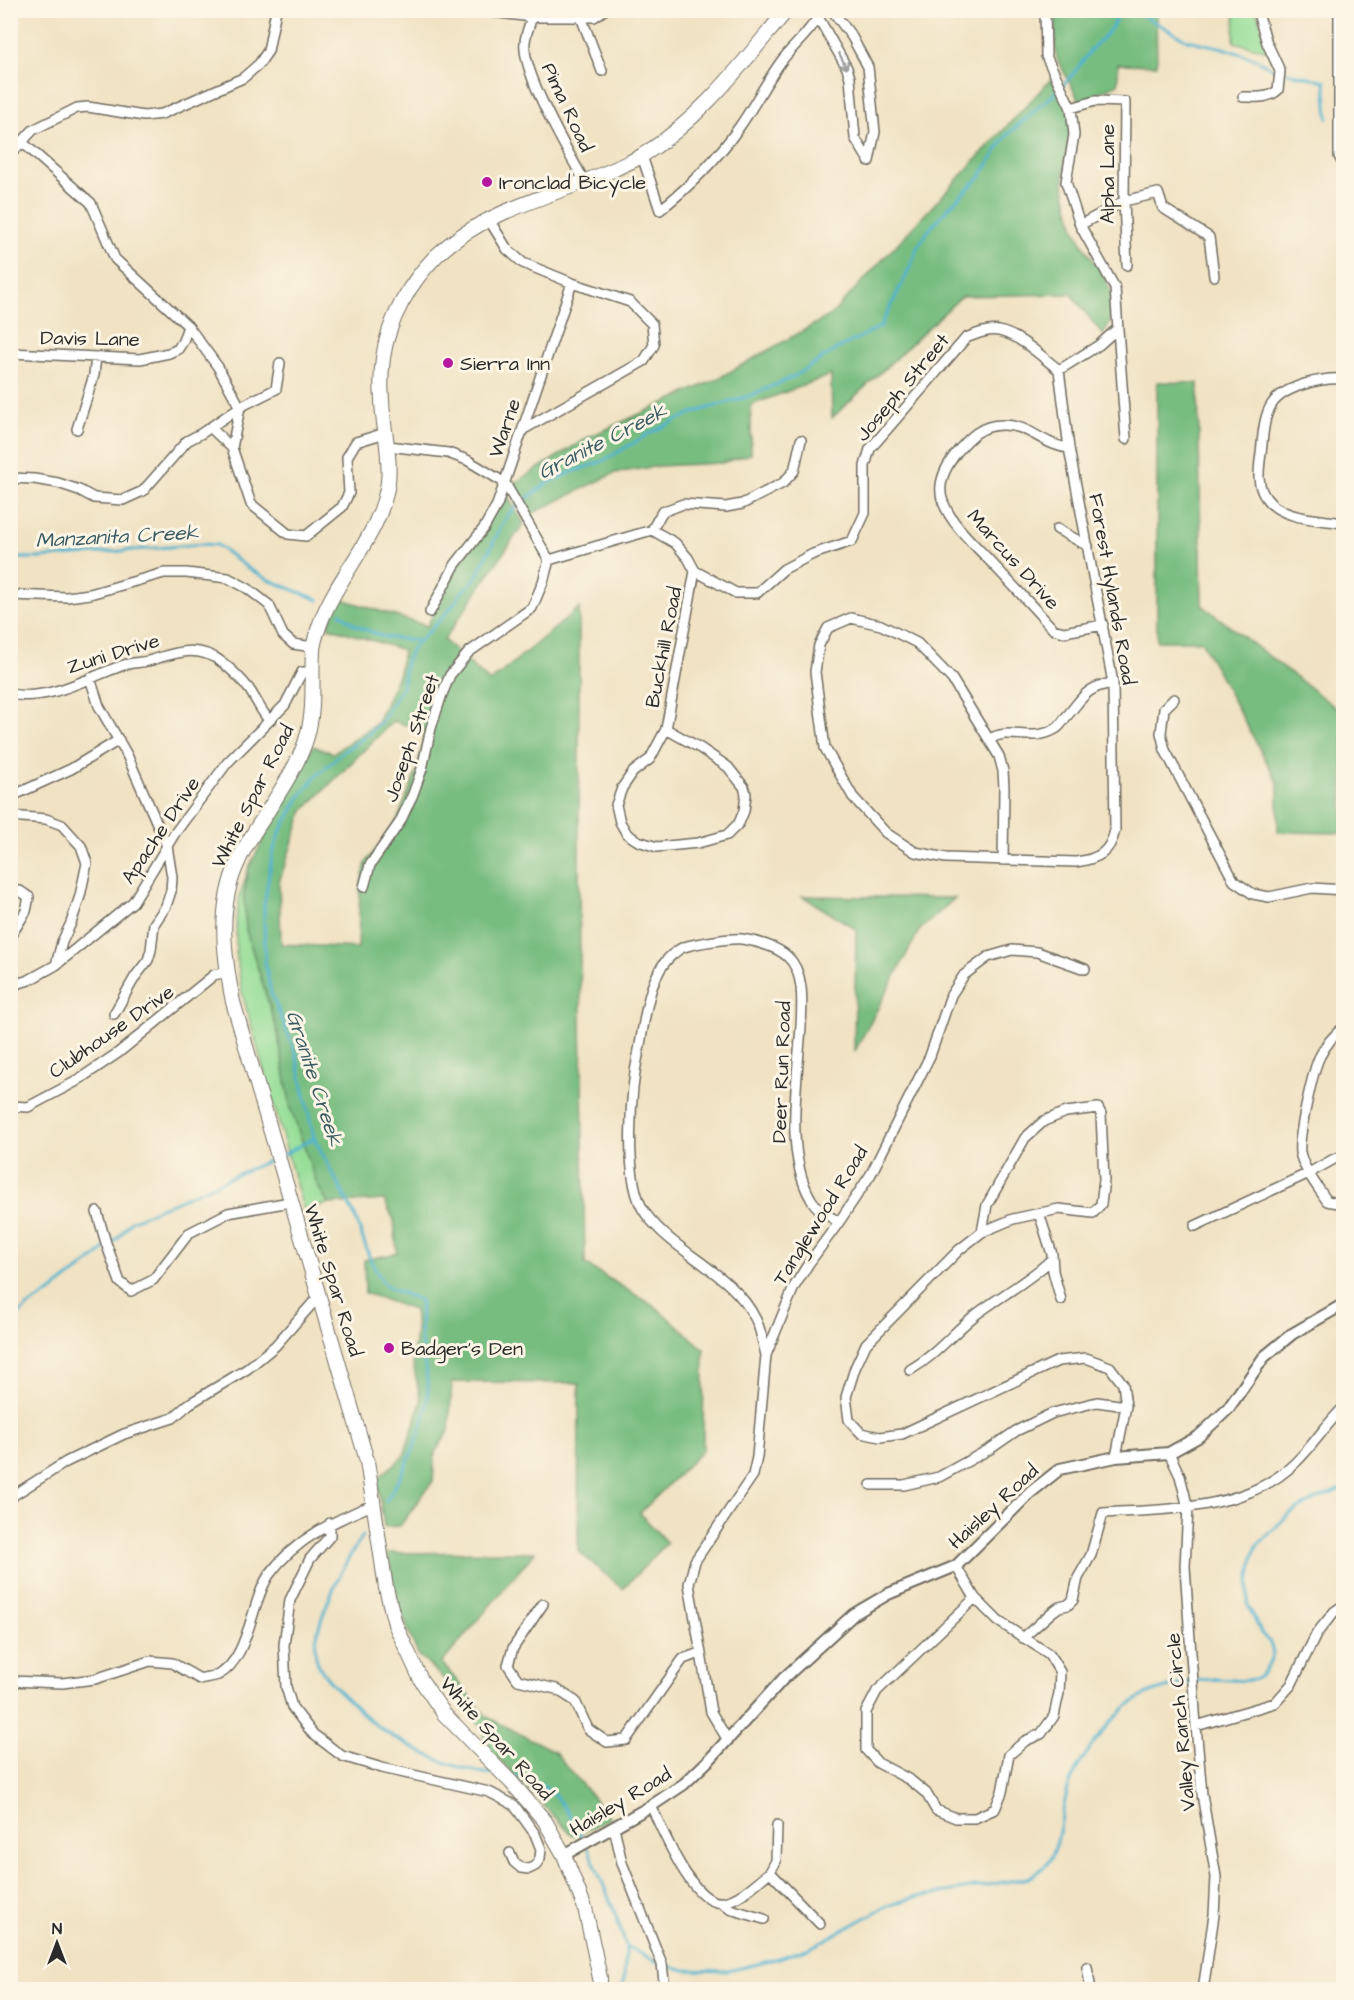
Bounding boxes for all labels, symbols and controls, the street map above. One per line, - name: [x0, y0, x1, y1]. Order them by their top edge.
- one-way arrow: [838, 52, 849, 70]
- street label: Pima Road: [534, 58, 600, 157]
- street label: Alpha Lane: [1094, 124, 1122, 224]
- place label: Ironclad Bicycle: [499, 169, 646, 198]
- marker: Ironclad Bicycle: [480, 175, 494, 189]
- street label: Davis Lane: [40, 324, 140, 354]
- street label: Joseph Street: [849, 328, 956, 448]
- place label: Sierra Inn: [460, 350, 550, 378]
- marker: Sierra Inn: [441, 356, 455, 370]
- street label: Warne: [482, 395, 528, 462]
- water label: Granite Creek: [533, 396, 673, 486]
- street label: Forest Hylands Road: [1080, 491, 1143, 687]
- street label: Marcus Drive: [960, 503, 1066, 616]
- water label: Manzanita Creek: [35, 518, 200, 555]
- street label: Buckhill Road: [639, 584, 689, 710]
- street label: Zuni Drive: [64, 627, 163, 681]
- street label: Joseph Street: [377, 671, 447, 806]
- street label: White Spar Road: [205, 720, 301, 873]
- street label: Apache Drive: [115, 771, 207, 890]
- street label: Clubhouse Drive: [43, 978, 180, 1085]
- street label: Deer Run Road: [766, 1001, 798, 1143]
- water label: Granite Creek: [279, 1007, 350, 1151]
- street label: Tanglewood Road: [767, 1140, 876, 1291]
- street label: White Spar Road: [297, 1201, 369, 1360]
- place label: Badger's Den: [401, 1335, 523, 1364]
- marker: Badger's Den: [382, 1341, 396, 1355]
- street label: Haisley Road: [942, 1458, 1046, 1557]
- street label: Valley Ranch Circle: [1159, 1631, 1204, 1812]
- street label: White Spar Road: [433, 1671, 559, 1807]
- street label: Haisley Road: [564, 1760, 677, 1844]
- north arrow: [27, 1913, 87, 1973]
- text: N: [52, 1918, 62, 1940]

